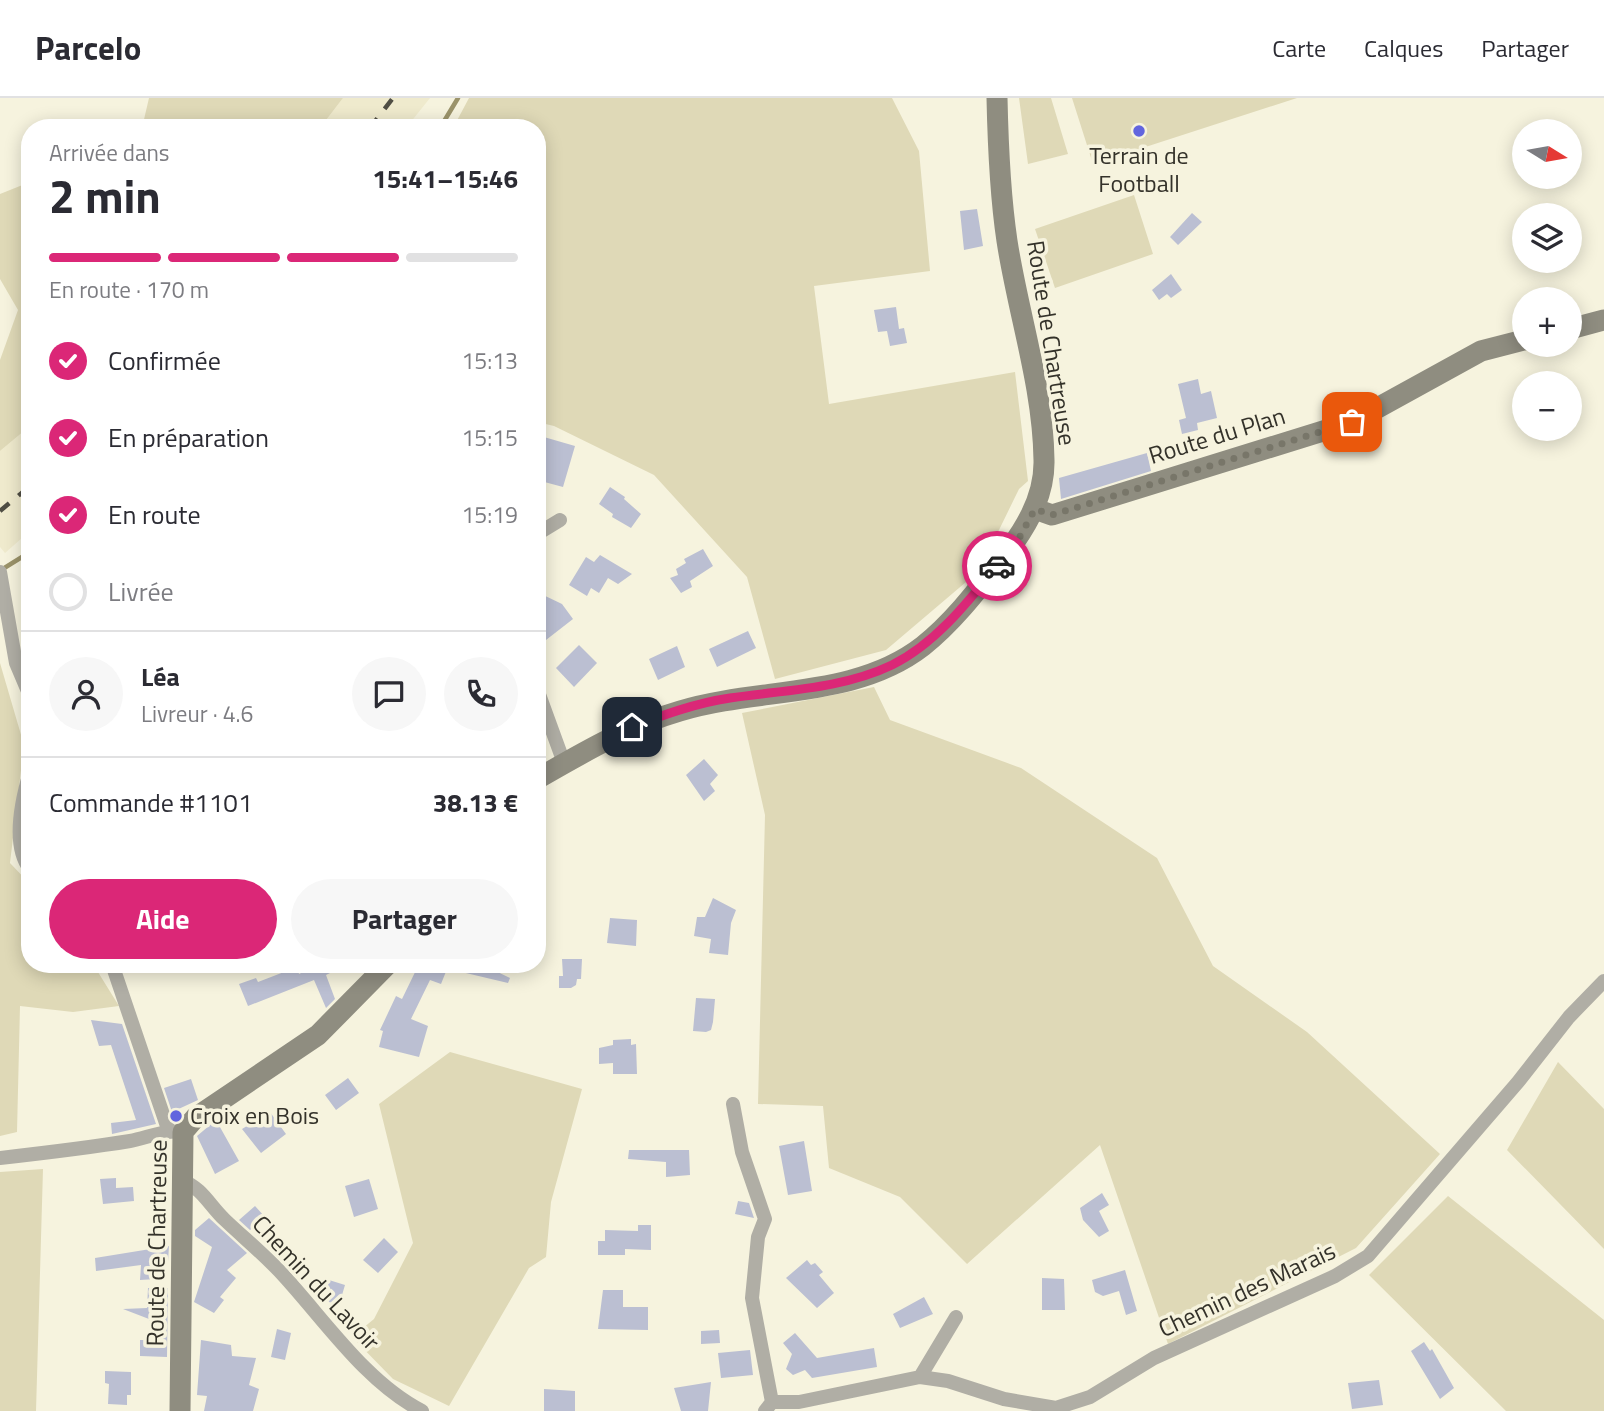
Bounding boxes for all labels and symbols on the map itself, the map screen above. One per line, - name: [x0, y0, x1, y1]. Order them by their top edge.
- north arrow: [1512, 119, 1582, 189]
- marker: Terrain de Football: [1131, 123, 1147, 139]
- place label: Terrain de Football: [1089, 137, 1189, 201]
- street label: Route de Chartreuse: [1018, 238, 1086, 448]
- pin: [1322, 392, 1382, 452]
- street label: Route du Plan: [1144, 397, 1289, 473]
- courier: [962, 531, 1032, 601]
- pin: [602, 697, 662, 757]
- place label: Croix en Bois: [190, 1097, 319, 1133]
- marker: Croix en Bois: [168, 1108, 184, 1124]
- street label: Route de Chartreuse: [136, 1139, 176, 1347]
- street label: Chemin du Lavoir: [244, 1207, 389, 1358]
- street label: Chemin des Marais: [1152, 1232, 1341, 1346]

